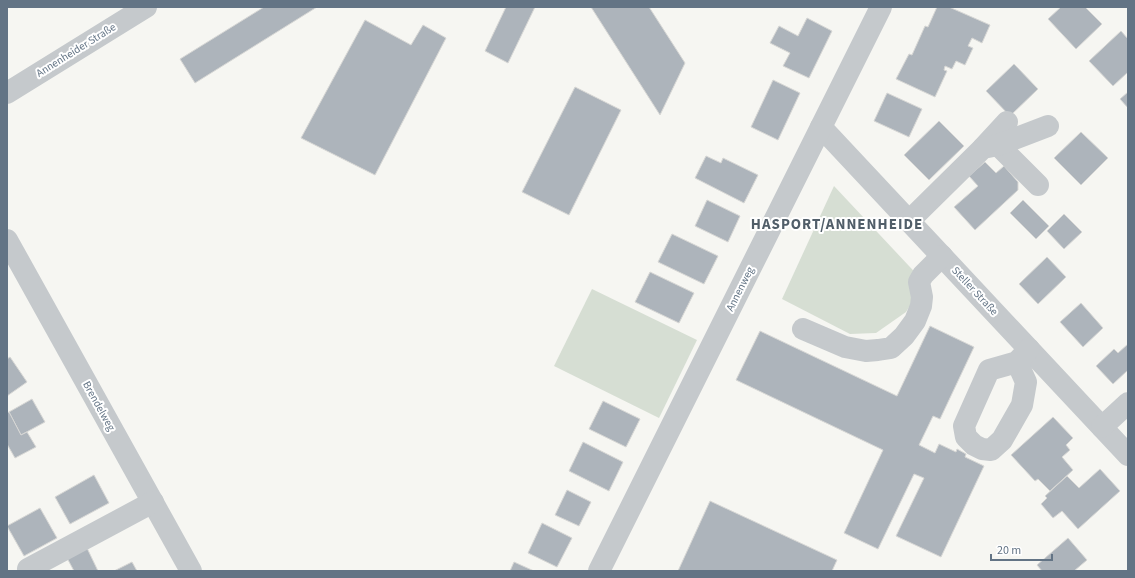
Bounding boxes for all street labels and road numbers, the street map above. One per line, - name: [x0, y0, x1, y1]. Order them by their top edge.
- street label: Annenheider Straße: [33, 19, 119, 81]
- street label: Steller Straße: [948, 263, 1002, 319]
- street label: Annenweg: [722, 264, 758, 314]
- street label: Brendelweg: [79, 378, 119, 434]

